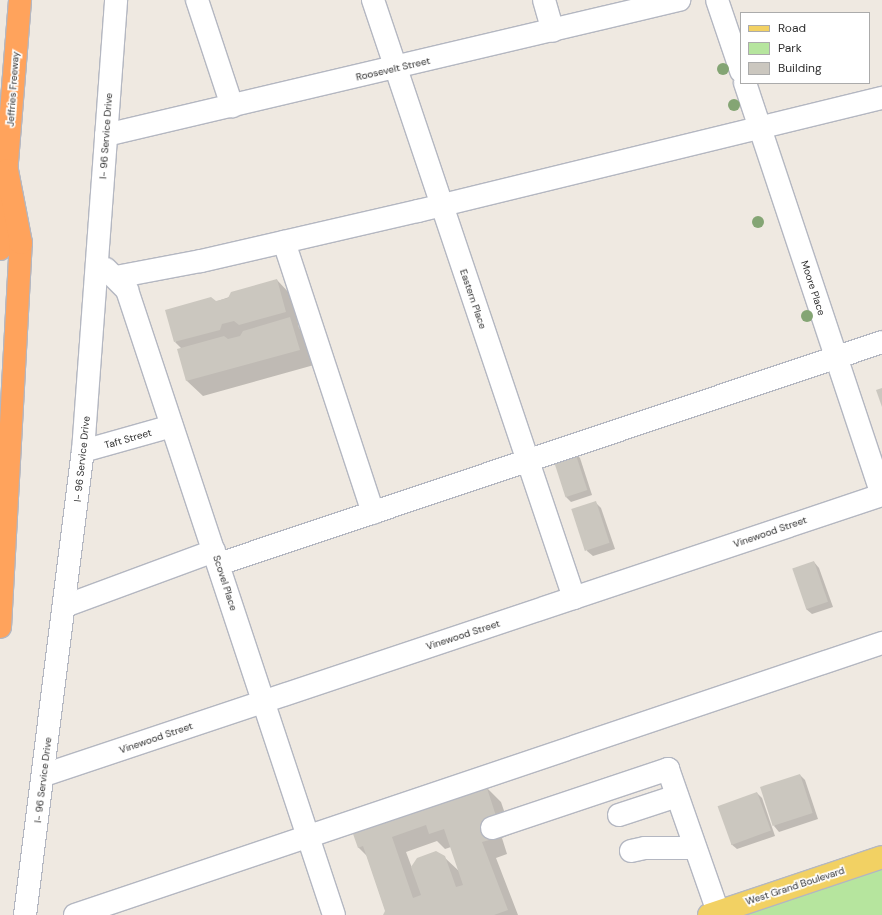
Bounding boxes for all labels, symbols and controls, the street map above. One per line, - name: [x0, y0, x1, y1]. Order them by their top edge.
- legend: [740, 12, 870, 84]
- text: Road: [778, 20, 806, 36]
- text: Park: [778, 40, 802, 56]
- street label: Jeffries Freeway: [4, 51, 22, 127]
- street label: Roosevelt Street: [355, 55, 431, 83]
- text: Building: [778, 60, 822, 76]
- street label: I- 96 Service Drive: [97, 93, 115, 179]
- street label: Moore Place: [798, 259, 828, 317]
- street label: Eastern Place: [457, 268, 489, 330]
- street label: I- 96 Service Drive: [72, 415, 92, 503]
- street label: Taft Street: [103, 427, 153, 451]
- street label: Vinewood Street: [732, 514, 808, 550]
- street label: Scovel Place: [210, 554, 240, 612]
- street label: Vinewood Street: [425, 617, 501, 653]
- street label: Vinewood Street: [118, 720, 194, 756]
- street label: I- 96 Service Drive: [32, 736, 54, 824]
- street label: West Grand Boulevard: [744, 864, 846, 908]

